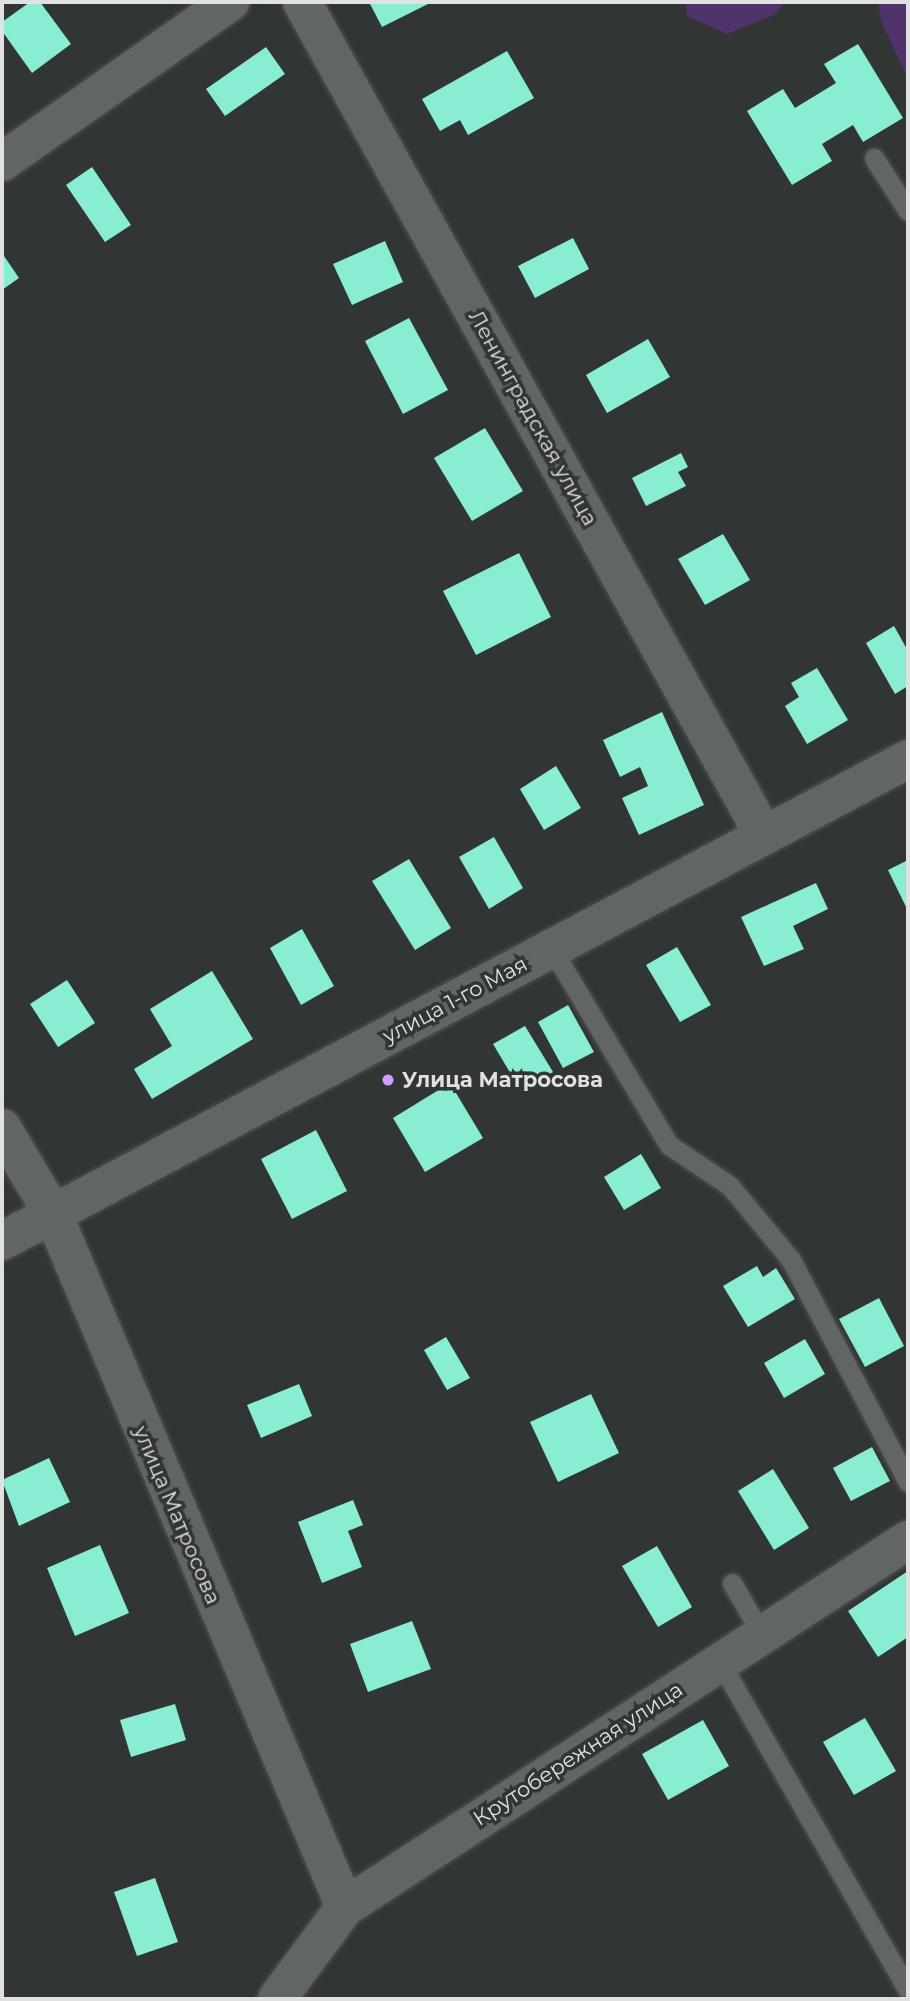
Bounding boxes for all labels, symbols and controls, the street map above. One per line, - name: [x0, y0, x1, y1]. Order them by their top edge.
- street label: Ленинградская улица: [463, 306, 603, 530]
- street label: улица 1-го Мая: [378, 951, 532, 1049]
- place label: Улица Матросова: [402, 1067, 603, 1093]
- marker: Улица Матросова: [380, 1072, 396, 1088]
- street label: улица Матросова: [128, 1422, 226, 1608]
- street label: Крутобережная улица: [469, 1677, 687, 1831]

